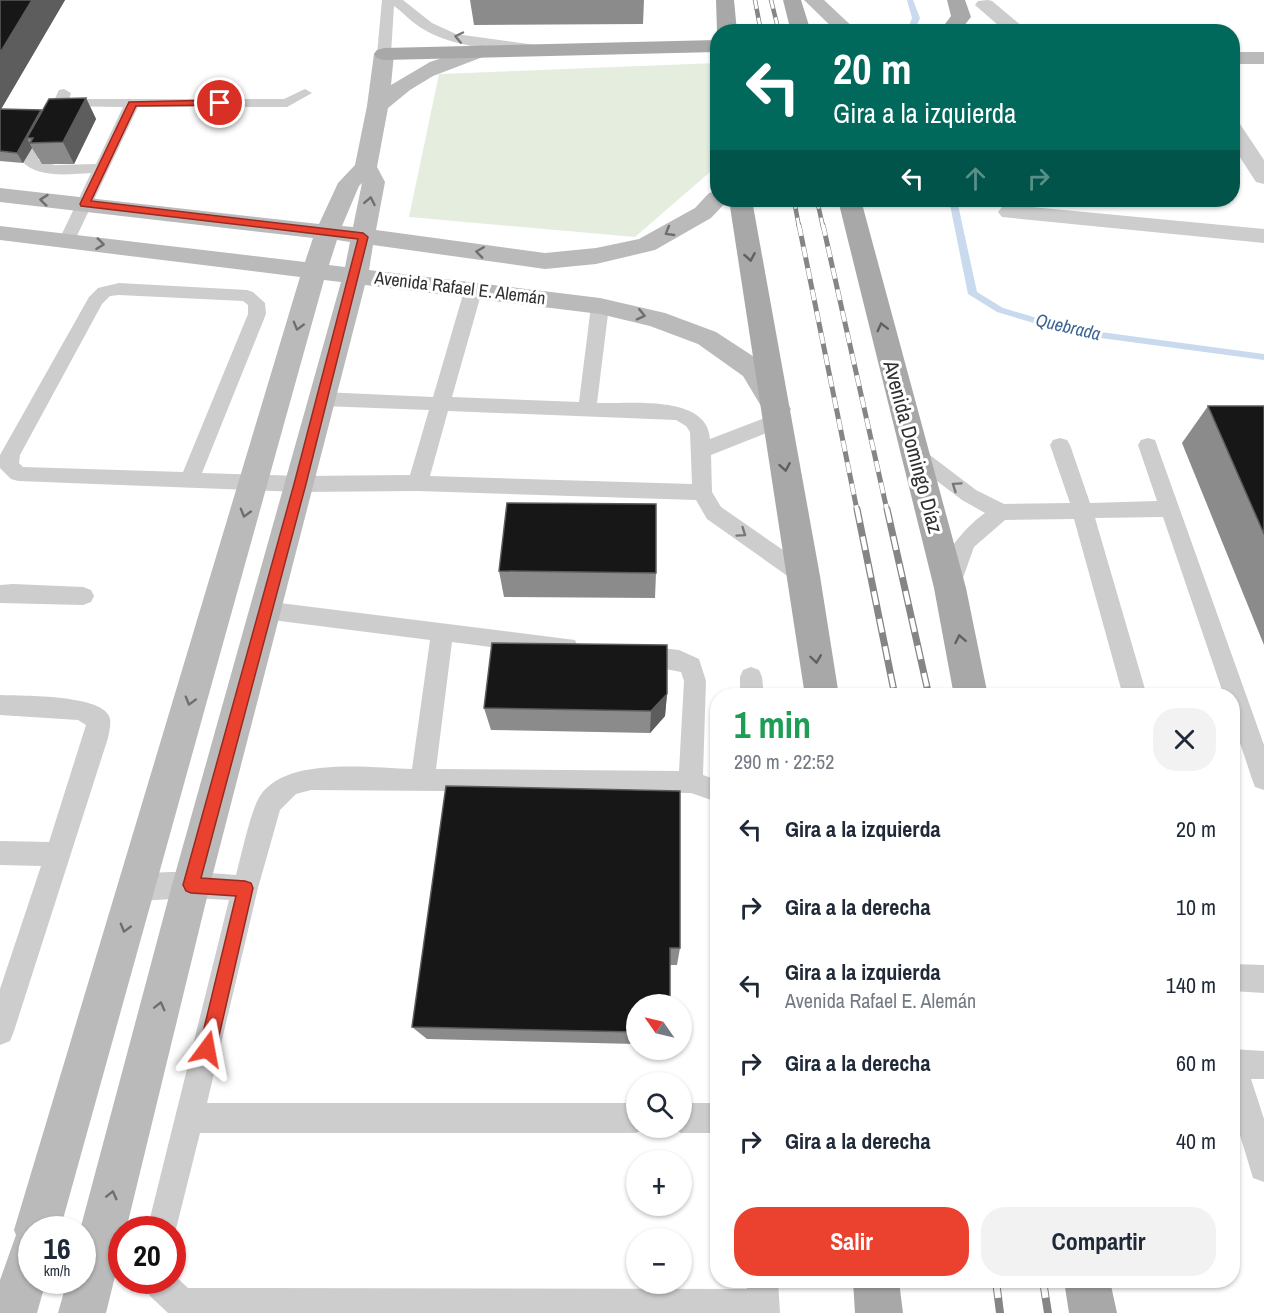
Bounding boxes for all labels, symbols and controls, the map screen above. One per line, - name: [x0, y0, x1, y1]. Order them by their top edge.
- one-way arrow: [454, 31, 464, 44]
- text: 20 m: [833, 41, 912, 97]
- icon: left: [734, 48, 812, 126]
- pin: [194, 77, 245, 128]
- icon: arrive: [203, 86, 236, 119]
- text: Gira a la izquierda: [833, 95, 1016, 131]
- icon: left: [896, 162, 929, 195]
- icon: ahead: [959, 162, 992, 195]
- icon: right: [1022, 162, 1055, 195]
- one-way arrow: [39, 194, 49, 207]
- one-way arrow: [363, 196, 376, 206]
- one-way arrow: [665, 224, 675, 236]
- one-way arrow: [95, 238, 104, 250]
- one-way arrow: [475, 247, 484, 259]
- one-way arrow: [743, 252, 756, 262]
- street label: Avenida Rafael E. Alemán: [372, 264, 547, 310]
- water label: Quebrada: [1033, 307, 1103, 346]
- one-way arrow: [636, 308, 646, 321]
- one-way arrow: [293, 320, 305, 331]
- one-way arrow: [877, 322, 889, 333]
- street label: Avenida Domingo Díaz: [876, 356, 951, 537]
- one-way arrow: [779, 462, 791, 472]
- one-way arrow: [952, 482, 963, 493]
- one-way arrow: [239, 508, 252, 518]
- one-way arrow: [736, 526, 747, 537]
- one-way arrow: [954, 634, 967, 644]
- one-way arrow: [810, 655, 822, 664]
- one-way arrow: [185, 695, 197, 706]
- text: 1 min: [734, 701, 811, 749]
- button: close: [1153, 708, 1216, 771]
- text: 290 m · 22:52: [734, 748, 834, 775]
- icon: left: [734, 813, 767, 846]
- text: Gira a la izquierda: [785, 814, 940, 844]
- text: 20 m: [1176, 814, 1216, 844]
- icon: right: [734, 891, 767, 924]
- text: Gira a la derecha: [785, 892, 930, 922]
- text: 10 m: [1176, 892, 1216, 922]
- one-way arrow: [119, 923, 132, 933]
- text: Gira a la izquierda: [785, 957, 940, 987]
- icon: left: [734, 969, 767, 1002]
- text: 140 m: [1166, 970, 1216, 1000]
- text: Avenida Rafael E. Alemán: [785, 987, 976, 1014]
- north arrow: [626, 994, 692, 1060]
- map controls: [626, 994, 692, 1294]
- one-way arrow: [153, 1001, 166, 1011]
- position arrow: [175, 1017, 239, 1081]
- icon: right: [734, 1047, 767, 1080]
- text: Gira a la derecha: [785, 1048, 930, 1078]
- text: 60 m: [1176, 1048, 1216, 1078]
- button: search: [626, 1072, 692, 1138]
- icon: right: [734, 1125, 767, 1158]
- text: Gira a la derecha: [785, 1126, 930, 1156]
- text: 40 m: [1176, 1126, 1216, 1156]
- button: +: [626, 1150, 692, 1216]
- one-way arrow: [105, 1190, 118, 1200]
- button: Salir: [734, 1207, 969, 1276]
- button: Compartir: [981, 1207, 1216, 1276]
- speed limit sign: 20: [108, 1216, 186, 1294]
- text: 16: [43, 1228, 71, 1268]
- button: −: [626, 1228, 692, 1294]
- text: km/h: [44, 1260, 70, 1281]

